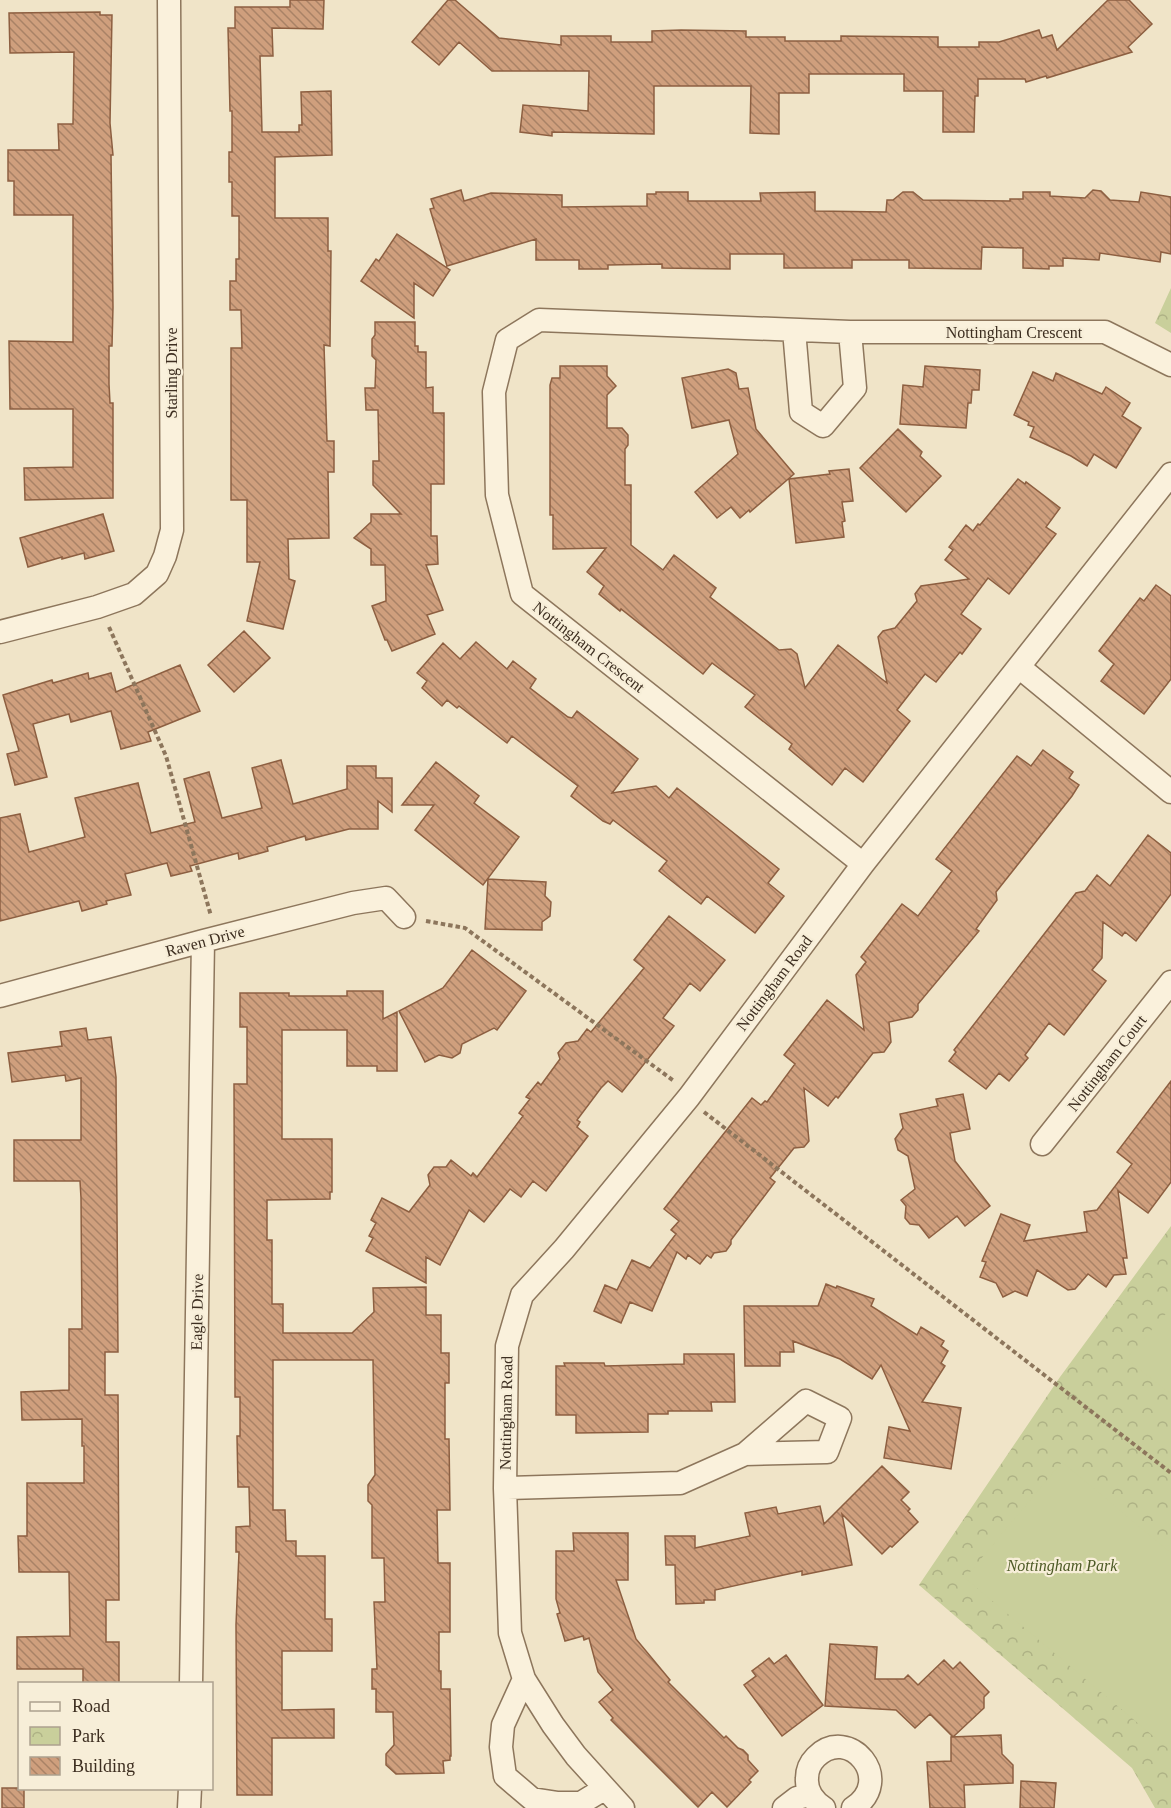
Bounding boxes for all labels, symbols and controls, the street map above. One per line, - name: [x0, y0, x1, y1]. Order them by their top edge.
- street label: Nottingham Crescent: [946, 324, 1083, 342]
- street label: Starling Drive: [163, 327, 181, 419]
- street label: Nottingham Crescent: [529, 598, 648, 697]
- street label: Raven Drive: [164, 922, 246, 960]
- street label: Nottingham Road: [733, 932, 816, 1034]
- street label: Nottingham Court: [1064, 1011, 1151, 1115]
- street label: Eagle Drive: [188, 1273, 207, 1351]
- street label: Nottingham Road: [497, 1356, 516, 1470]
- park label: Nottingham Park: [1006, 1557, 1118, 1575]
- legend: [18, 1682, 213, 1790]
- text: Road: [72, 1696, 110, 1716]
- text: Park: [72, 1726, 105, 1746]
- text: Building: [72, 1756, 135, 1776]

